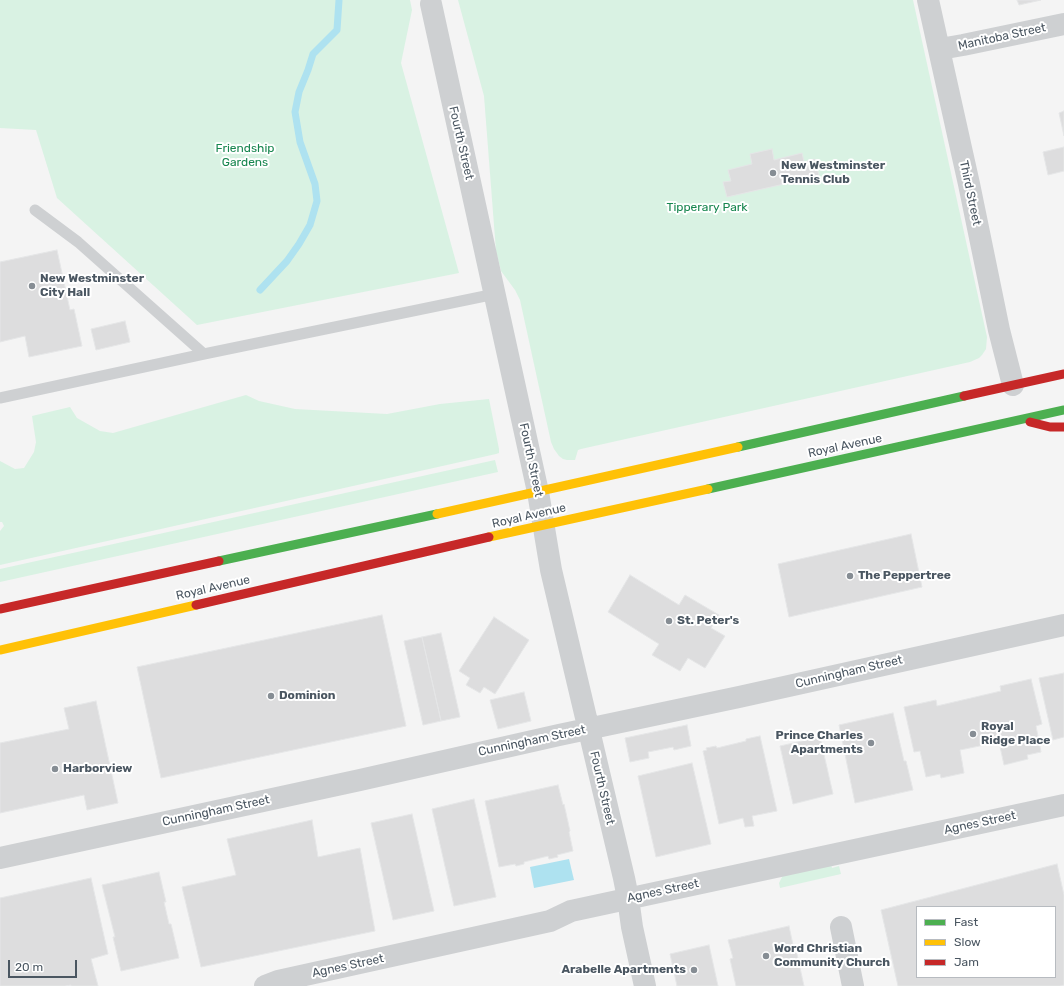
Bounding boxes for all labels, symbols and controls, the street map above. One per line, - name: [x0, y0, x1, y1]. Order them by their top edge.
- street label: Manitoba Street: [957, 21, 1047, 53]
- street label: Fourth Street: [446, 105, 476, 181]
- park label: Friendship Gardens: [216, 142, 274, 170]
- place label: New Westminster Tennis Club: [781, 159, 885, 187]
- street label: Third Street: [956, 159, 984, 227]
- marker: New Westminster Tennis Club: [768, 168, 778, 178]
- park label: Tipperary Park: [666, 201, 748, 215]
- place label: New Westminster City Hall: [40, 272, 144, 300]
- marker: New Westminster City Hall: [27, 281, 37, 291]
- street label: Fourth Street: [516, 422, 546, 498]
- street label: Royal Avenue: [807, 431, 883, 461]
- street label: Royal Avenue: [491, 501, 567, 531]
- place label: The Peppertree: [858, 569, 951, 583]
- marker: The Peppertree: [845, 571, 855, 581]
- street label: Royal Avenue: [175, 573, 251, 603]
- place label: St. Peter's: [677, 614, 739, 628]
- marker: St. Peter's: [664, 616, 674, 626]
- street label: Cunningham Street: [794, 653, 904, 691]
- place label: Dominion: [279, 689, 336, 703]
- marker: Dominion: [266, 691, 276, 701]
- place label: Royal Ridge Place: [981, 720, 1050, 748]
- street label: Cunningham Street: [477, 723, 587, 759]
- place label: Prince Charles Apartments: [776, 729, 863, 757]
- marker: Royal Ridge Place: [968, 729, 978, 739]
- marker: Prince Charles Apartments: [866, 738, 876, 748]
- street label: Fourth Street: [587, 750, 617, 826]
- place label: Harborview: [63, 762, 132, 776]
- marker: Harborview: [50, 764, 60, 774]
- street label: Cunningham Street: [161, 793, 271, 829]
- street label: Agnes Street: [943, 808, 1017, 838]
- street label: Agnes Street: [626, 876, 700, 906]
- legend: [916, 906, 1056, 978]
- text: Fast: [954, 915, 978, 929]
- text: Slow: [954, 935, 981, 949]
- place label: Word Christian Community Church: [774, 942, 890, 970]
- street label: Agnes Street: [311, 951, 385, 981]
- marker: Word Christian Community Church: [761, 951, 771, 961]
- scale bar: [10, 952, 79, 978]
- text: Jam: [954, 955, 979, 969]
- text: 20 m: [15, 960, 43, 974]
- place label: Arabelle Apartments: [561, 963, 686, 977]
- marker: Arabelle Apartments: [689, 965, 699, 975]

